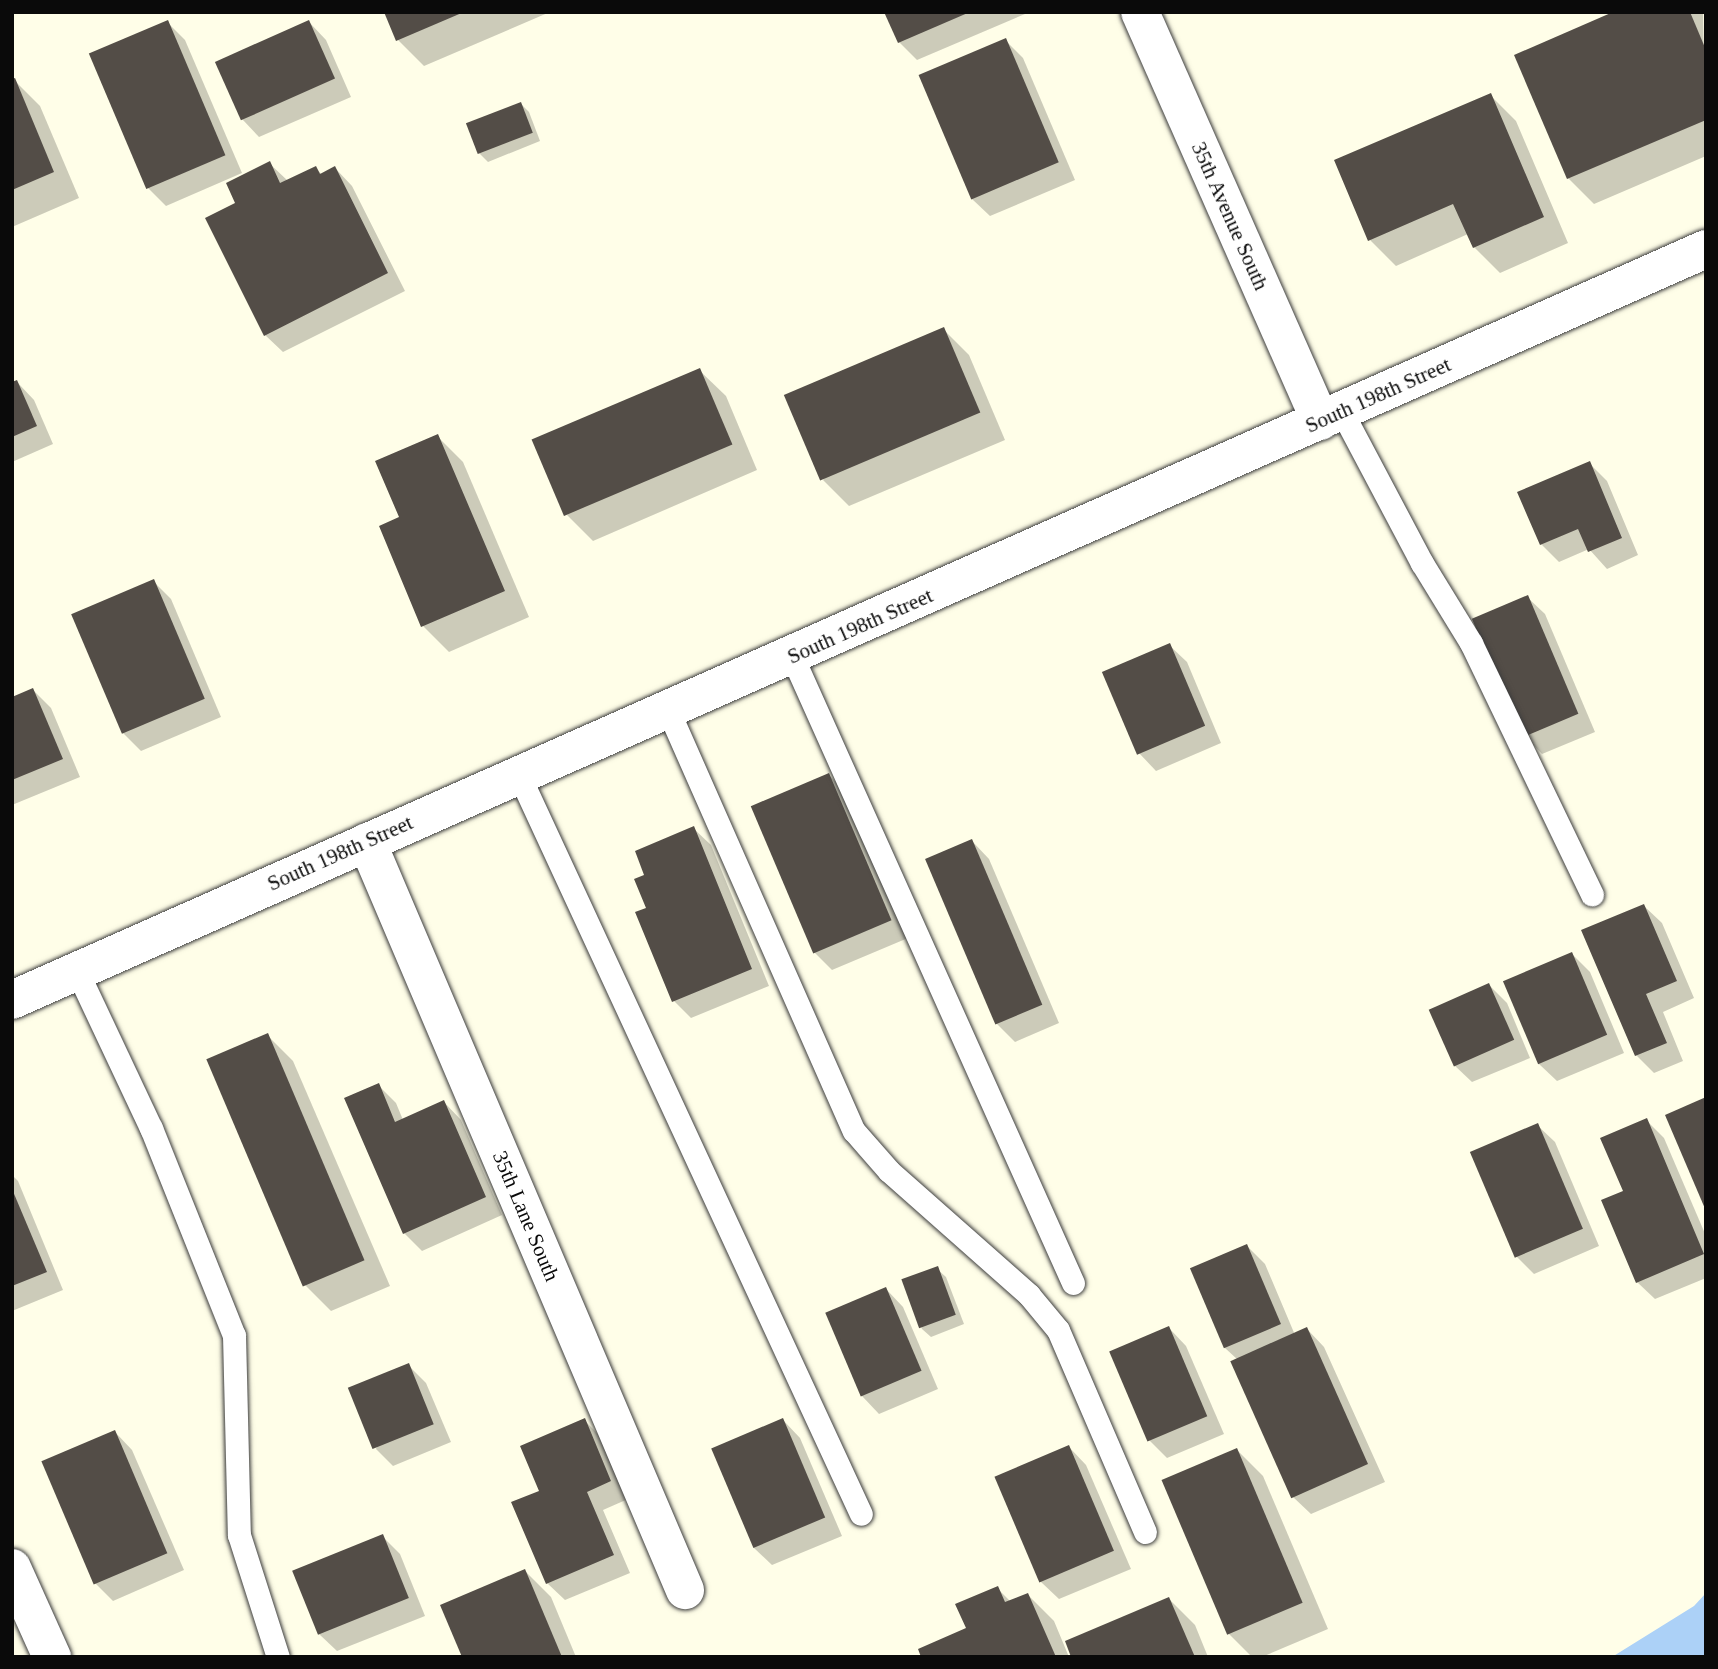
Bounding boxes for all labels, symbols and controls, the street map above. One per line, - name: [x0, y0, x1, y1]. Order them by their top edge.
- street label: 35th Avenue South: [1186, 138, 1274, 294]
- street label: South 198th Street: [1301, 352, 1455, 438]
- street label: South 198th Street: [783, 583, 937, 669]
- street label: South 198th Street: [263, 810, 417, 896]
- street label: 35th Lane South: [487, 1147, 565, 1285]

